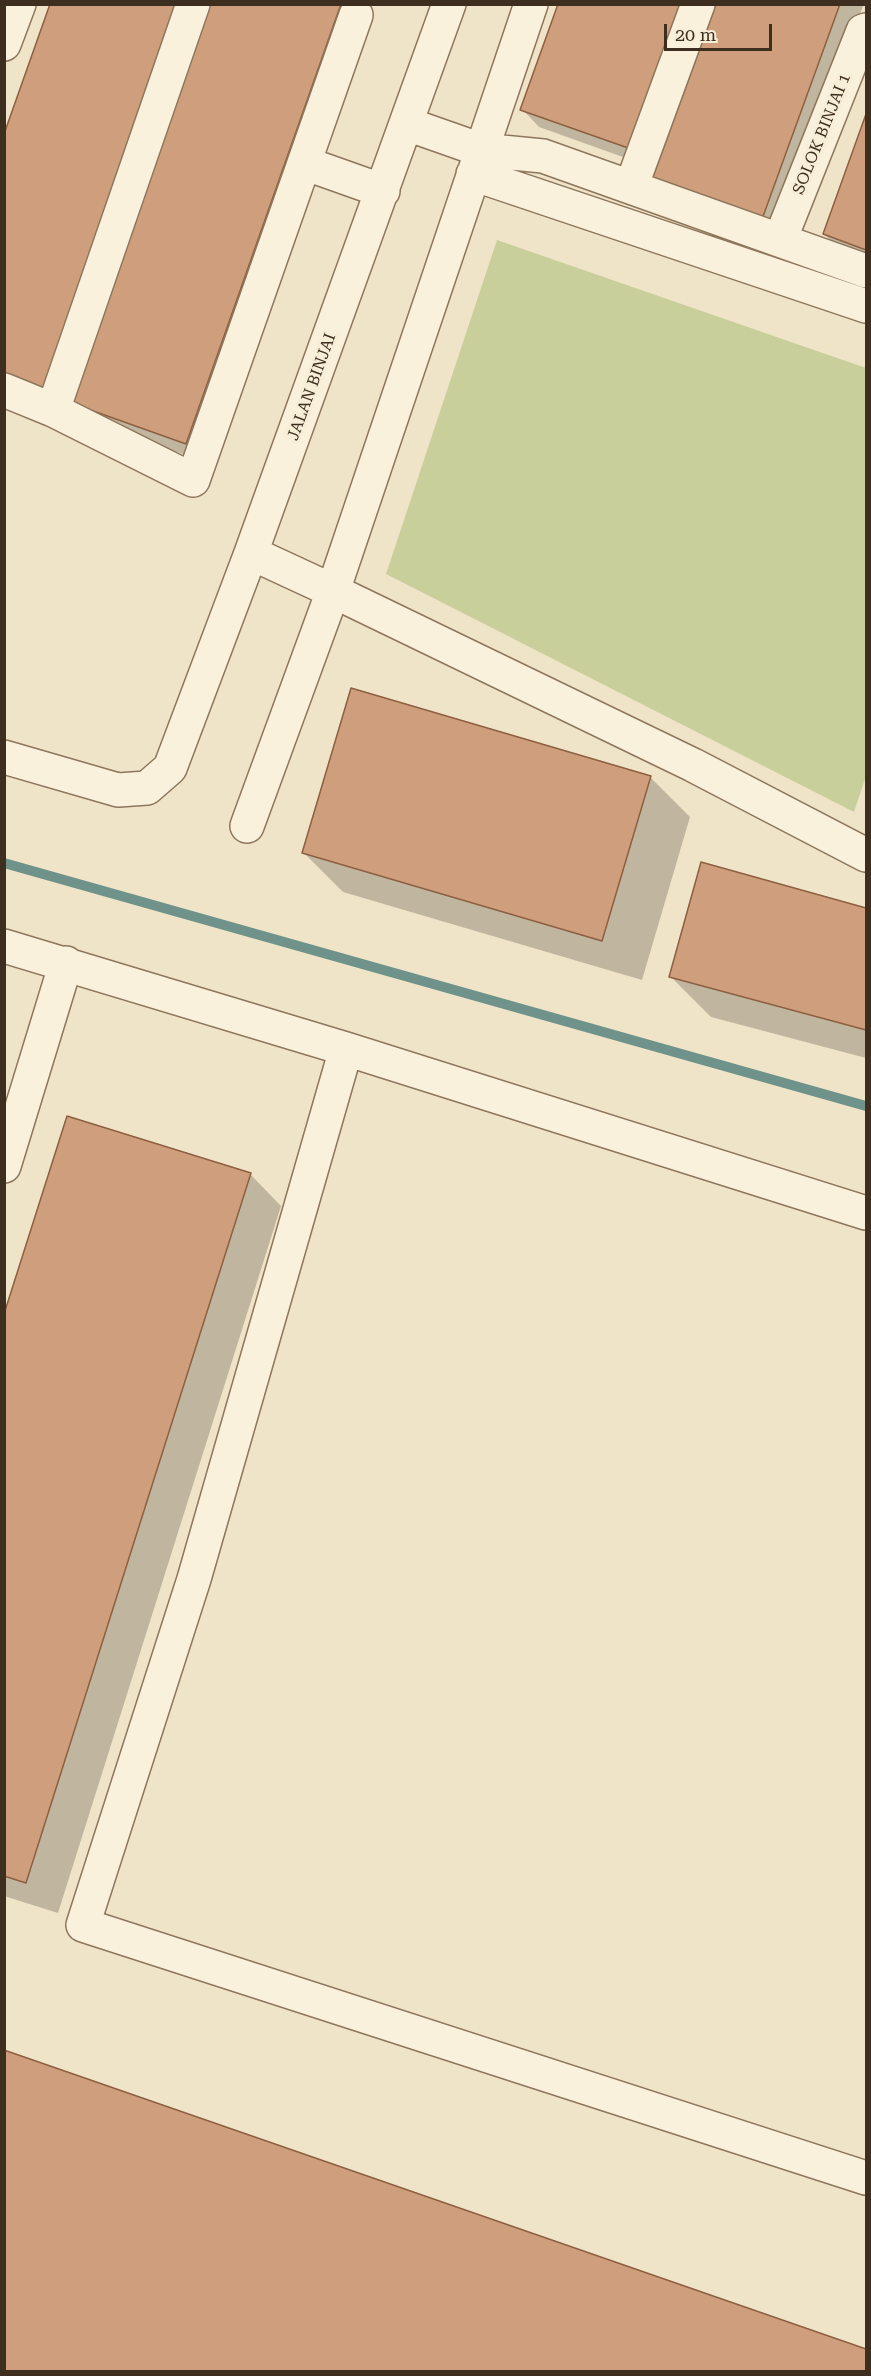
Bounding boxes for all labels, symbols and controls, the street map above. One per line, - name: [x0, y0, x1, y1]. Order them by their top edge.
- scale bar: [667, 12, 775, 50]
- text: 20 m: [675, 24, 716, 45]
- street label: SOLOK BINJAI 1: [789, 71, 855, 197]
- street label: JALAN BINJAI: [284, 331, 340, 443]

